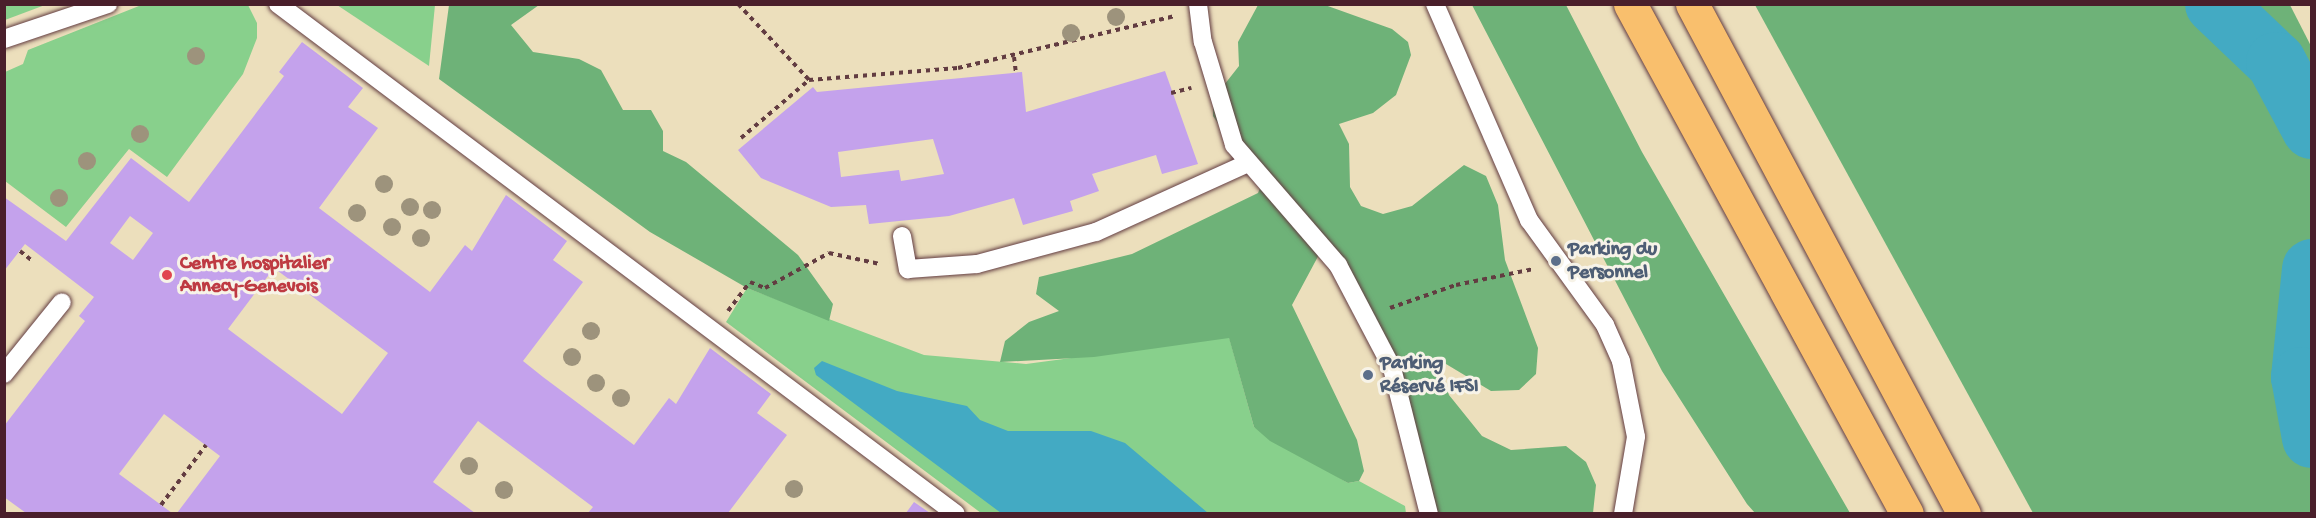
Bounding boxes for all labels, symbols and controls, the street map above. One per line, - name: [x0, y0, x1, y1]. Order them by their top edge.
- place label: Parking du Personnel: [1568, 238, 1657, 285]
- place label: Centre hospitalier Annecy-Genevois: [180, 252, 329, 299]
- marker: Parking du Personnel: [1549, 254, 1563, 268]
- marker: Centre hospitalier Annecy-Genevois: [158, 266, 176, 284]
- place label: Parking Réservé IFSI: [1380, 352, 1479, 399]
- marker: Parking Réservé IFSI: [1361, 368, 1375, 382]

